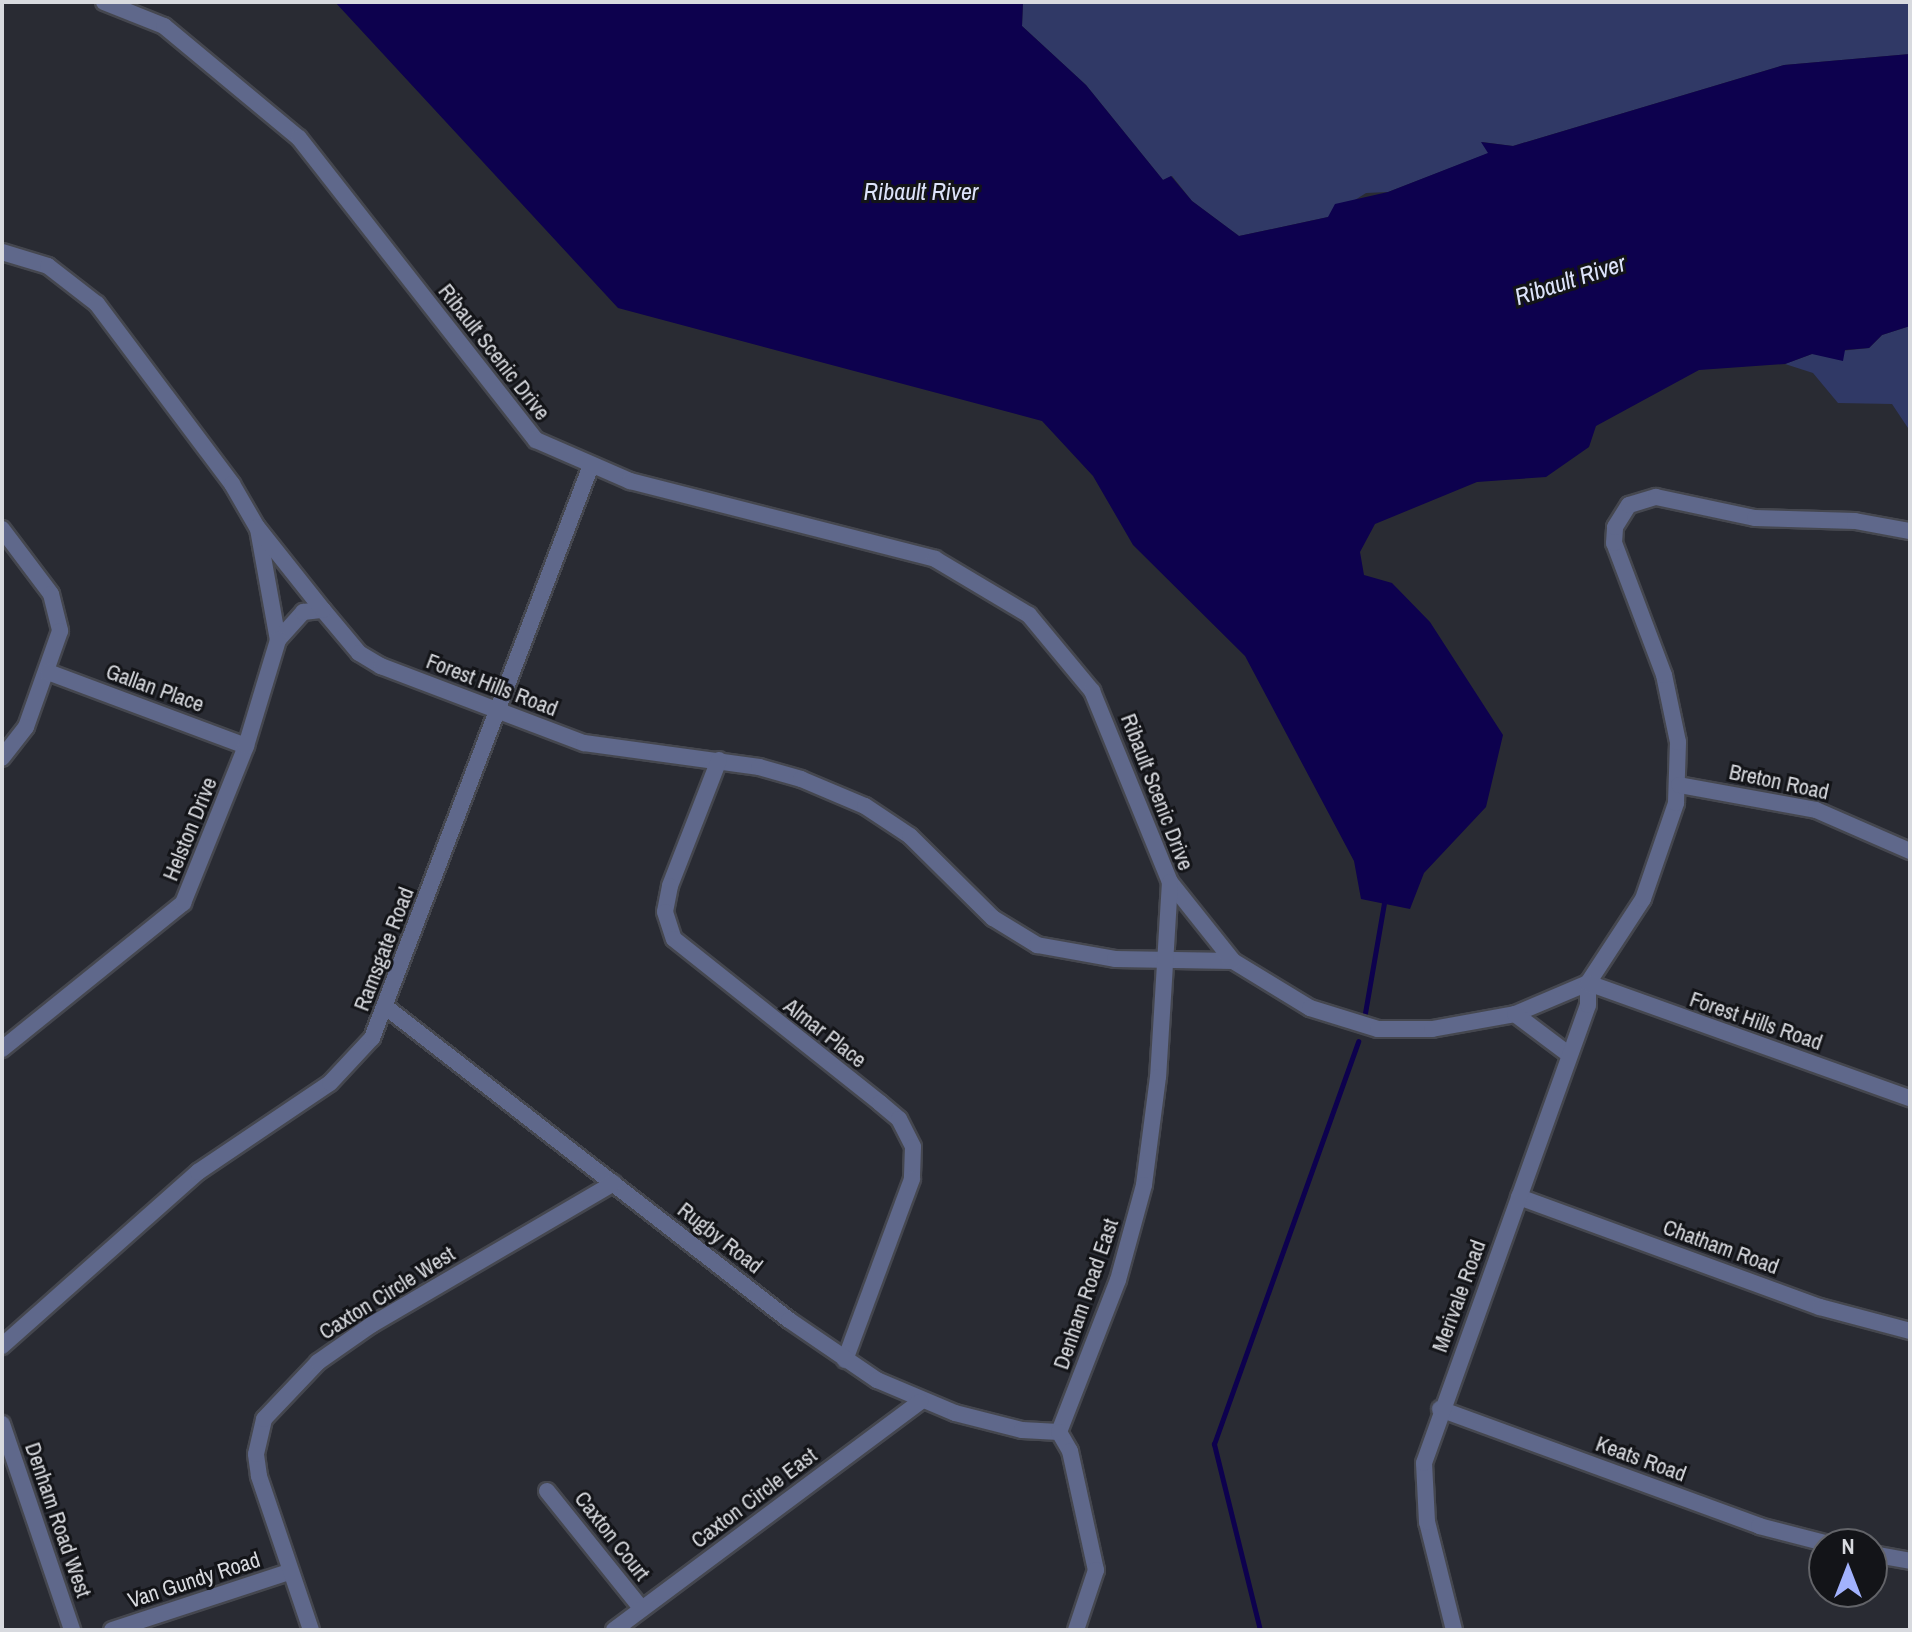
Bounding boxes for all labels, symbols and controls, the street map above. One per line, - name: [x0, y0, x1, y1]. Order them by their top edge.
- water label: Ribault River: [864, 178, 978, 206]
- water label: Ribault River: [1511, 249, 1629, 311]
- street label: Ribault Scenic Drive: [433, 279, 555, 425]
- street label: Forest Hills Road: [423, 648, 561, 722]
- street label: Gallan Place: [102, 658, 208, 718]
- street label: Ribault Scenic Drive: [1115, 710, 1199, 874]
- street label: Breton Road: [1727, 759, 1831, 805]
- street label: Helston Drive: [157, 773, 223, 885]
- street label: Ramsgate Road: [348, 883, 420, 1015]
- street label: Forest Hills Road: [1686, 986, 1826, 1056]
- street label: Almar Place: [779, 993, 871, 1073]
- street label: Rugby Road: [672, 1197, 768, 1279]
- street label: Chatham Road: [1659, 1214, 1783, 1280]
- street label: Denham Road East: [1048, 1215, 1124, 1373]
- street label: Merivale Road: [1427, 1236, 1491, 1356]
- street label: Caxton Circle West: [314, 1241, 460, 1345]
- street label: Keats Road: [1592, 1430, 1690, 1488]
- street label: Denham Road West: [19, 1439, 97, 1601]
- street label: Caxton Circle East: [686, 1442, 822, 1554]
- street label: Caxton Court: [569, 1486, 655, 1586]
- north arrow: [1808, 1528, 1888, 1608]
- text: N: [1841, 1531, 1855, 1561]
- street label: Van Gundy Road: [125, 1546, 263, 1614]

